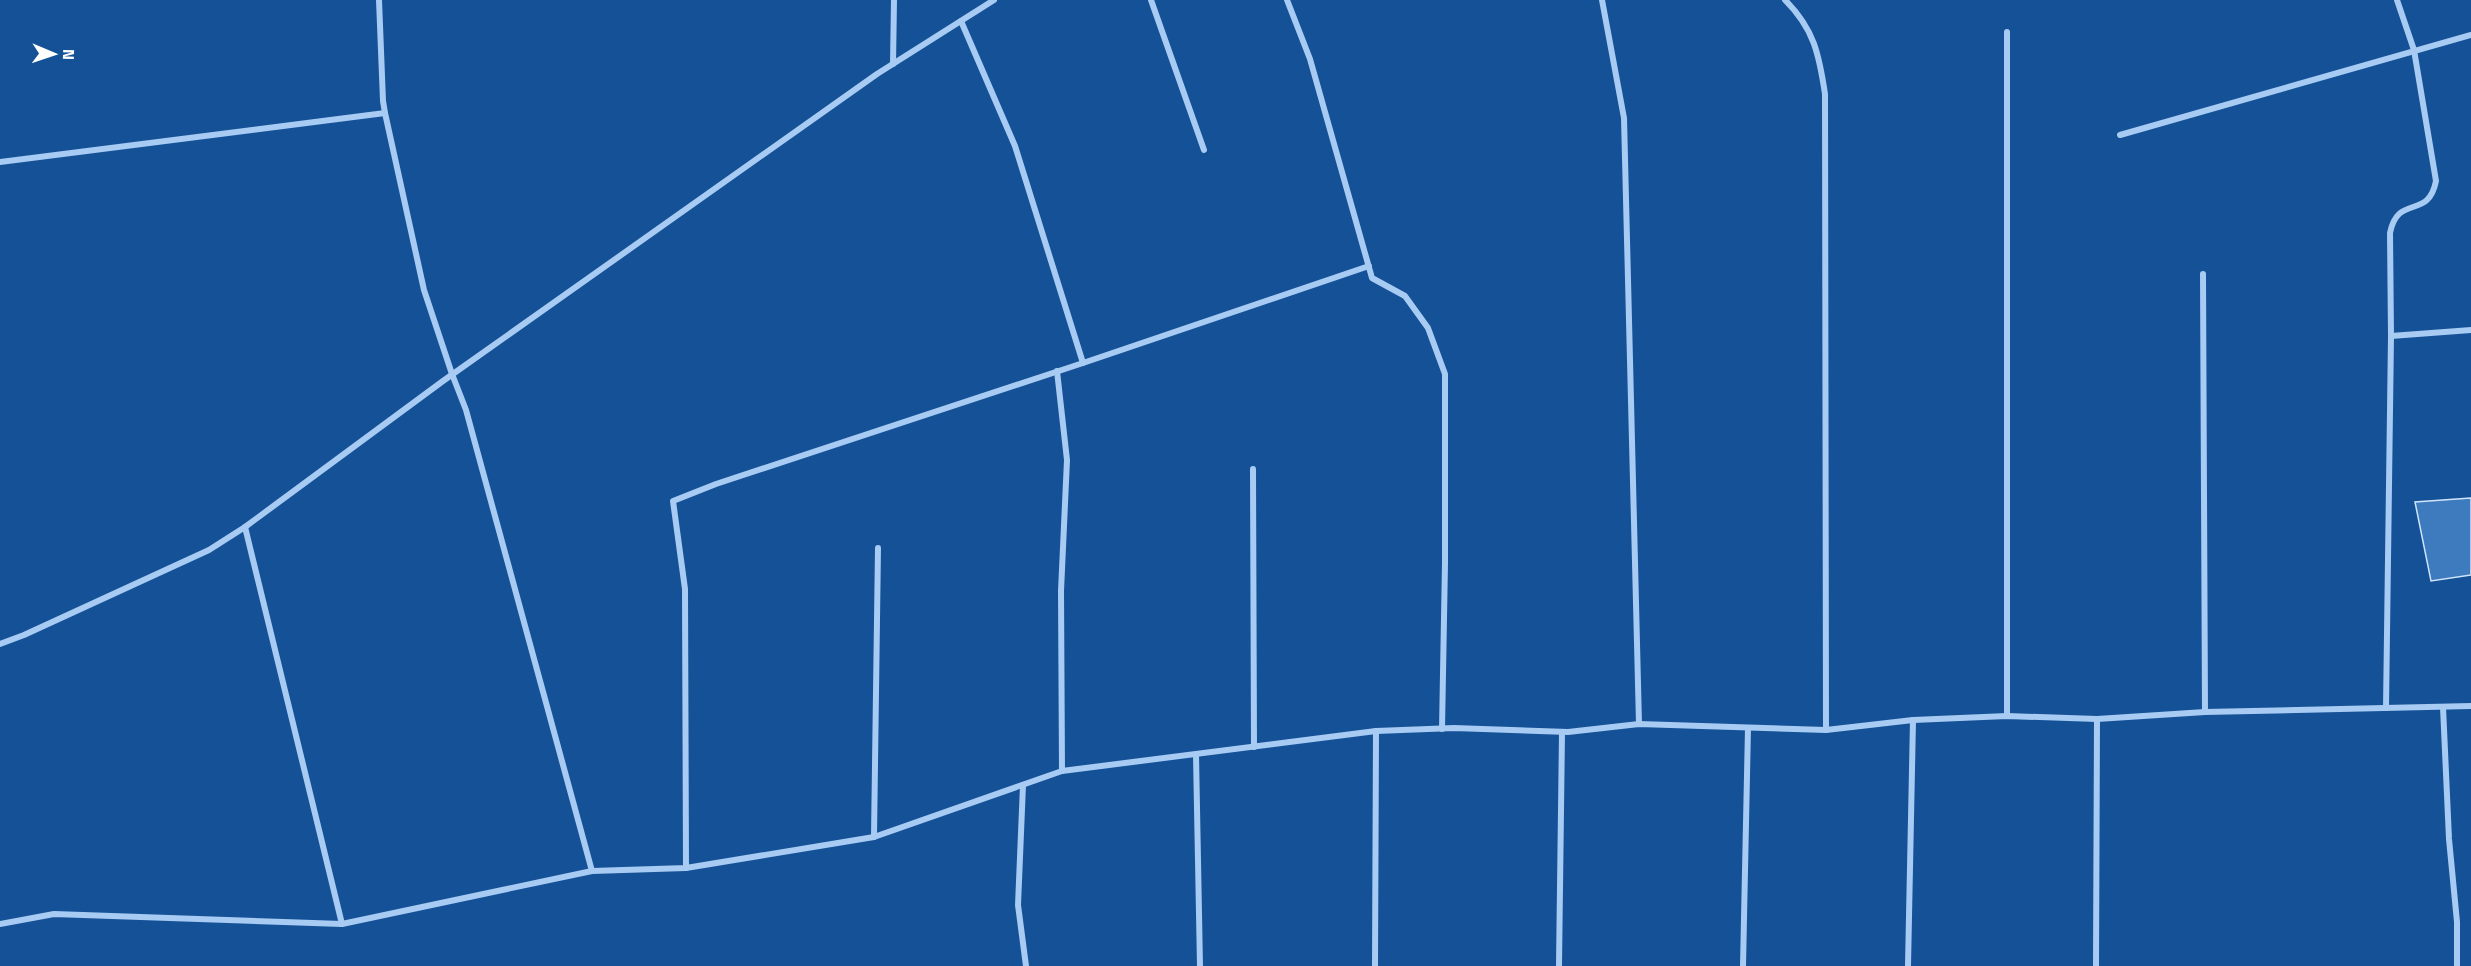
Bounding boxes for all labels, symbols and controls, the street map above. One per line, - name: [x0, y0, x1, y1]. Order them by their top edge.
- north arrow: [24, 24, 84, 84]
- text: N: [57, 49, 81, 60]

